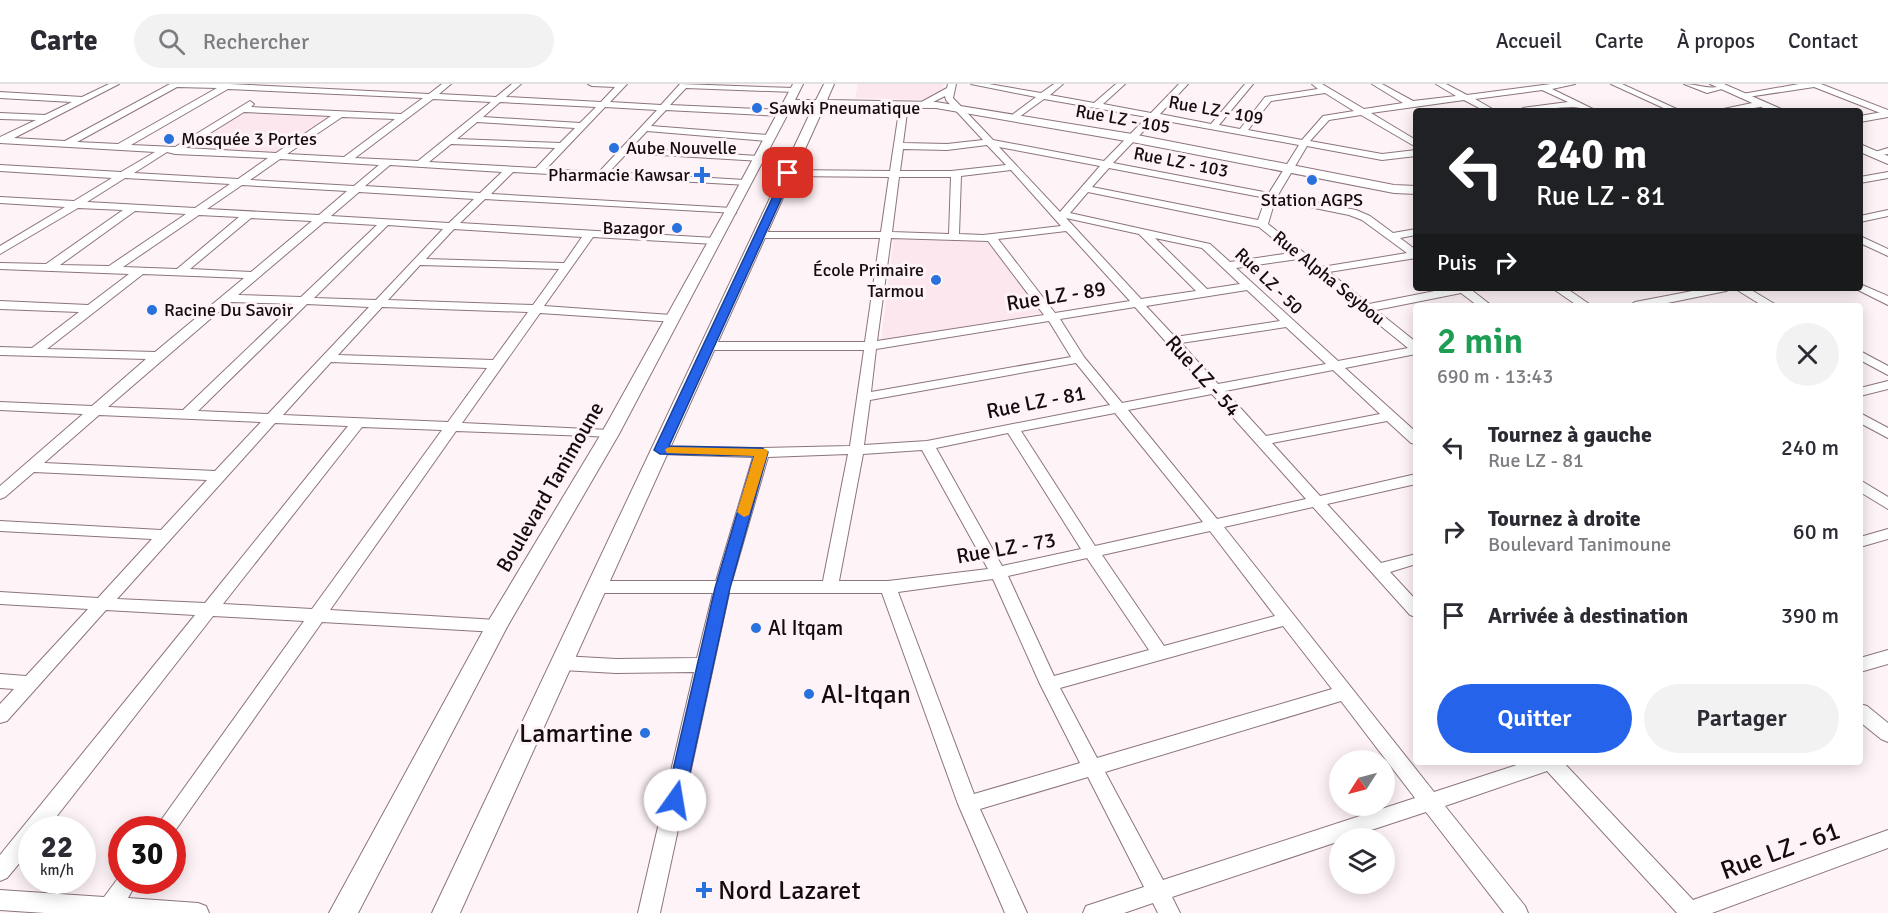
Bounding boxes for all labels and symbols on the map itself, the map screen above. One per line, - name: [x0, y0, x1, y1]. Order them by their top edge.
- street label: Rue LZ - 109: [1167, 91, 1265, 129]
- place label: Sawki Pneumatique: [769, 97, 920, 119]
- street label: Rue LZ - 105: [1074, 100, 1172, 138]
- marker: Sawki Pneumatique: [750, 101, 764, 115]
- place label: Mosquée 3 Portes: [181, 128, 317, 150]
- marker: Mosquée 3 Portes: [162, 132, 176, 146]
- place label: Aube Nouvelle: [626, 137, 737, 159]
- marker: Aube Nouvelle: [607, 141, 621, 155]
- street label: Rue LZ - 103: [1132, 142, 1230, 182]
- pin: [762, 147, 813, 198]
- place label: Pharmacie Kawsar: [548, 164, 690, 186]
- marker: Pharmacie Kawsar: [695, 168, 709, 182]
- marker: Station AGPS: [1305, 173, 1319, 187]
- place label: Station AGPS: [1261, 189, 1363, 211]
- place label: Bazagor: [602, 217, 665, 239]
- marker: Bazagor: [670, 221, 684, 235]
- street label: Rue Alpha Seybou: [1269, 226, 1389, 330]
- street label: Rue LZ - 50: [1230, 243, 1308, 319]
- place label: École Primaire Tarmou: [813, 259, 924, 302]
- marker: École Primaire Tarmou: [929, 273, 943, 287]
- street label: Rue LZ - 89: [1004, 275, 1108, 317]
- place label: Racine Du Savoir: [164, 299, 294, 321]
- marker: Racine Du Savoir: [145, 303, 159, 317]
- street label: Rue LZ - 54: [1160, 330, 1246, 422]
- street label: Rue LZ - 81: [984, 380, 1088, 424]
- street label: Boulevard Tanimoune: [491, 397, 609, 577]
- street label: Rue LZ - 73: [954, 526, 1058, 570]
- place label: Al Itqam: [768, 615, 843, 641]
- marker: Al Itqam: [749, 621, 763, 635]
- place label: Al-Itqan: [821, 679, 911, 711]
- marker: Al-Itqan: [802, 687, 816, 701]
- place label: Lamartine: [519, 718, 633, 750]
- marker: Lamartine: [638, 726, 652, 740]
- north arrow: [1329, 750, 1395, 816]
- position arrow: [643, 768, 707, 832]
- street label: Rue LZ - 61: [1716, 815, 1844, 887]
- speed limit sign: 30: [108, 816, 186, 894]
- place label: Nord Lazaret: [718, 875, 861, 907]
- marker: Nord Lazaret: [695, 881, 713, 899]

